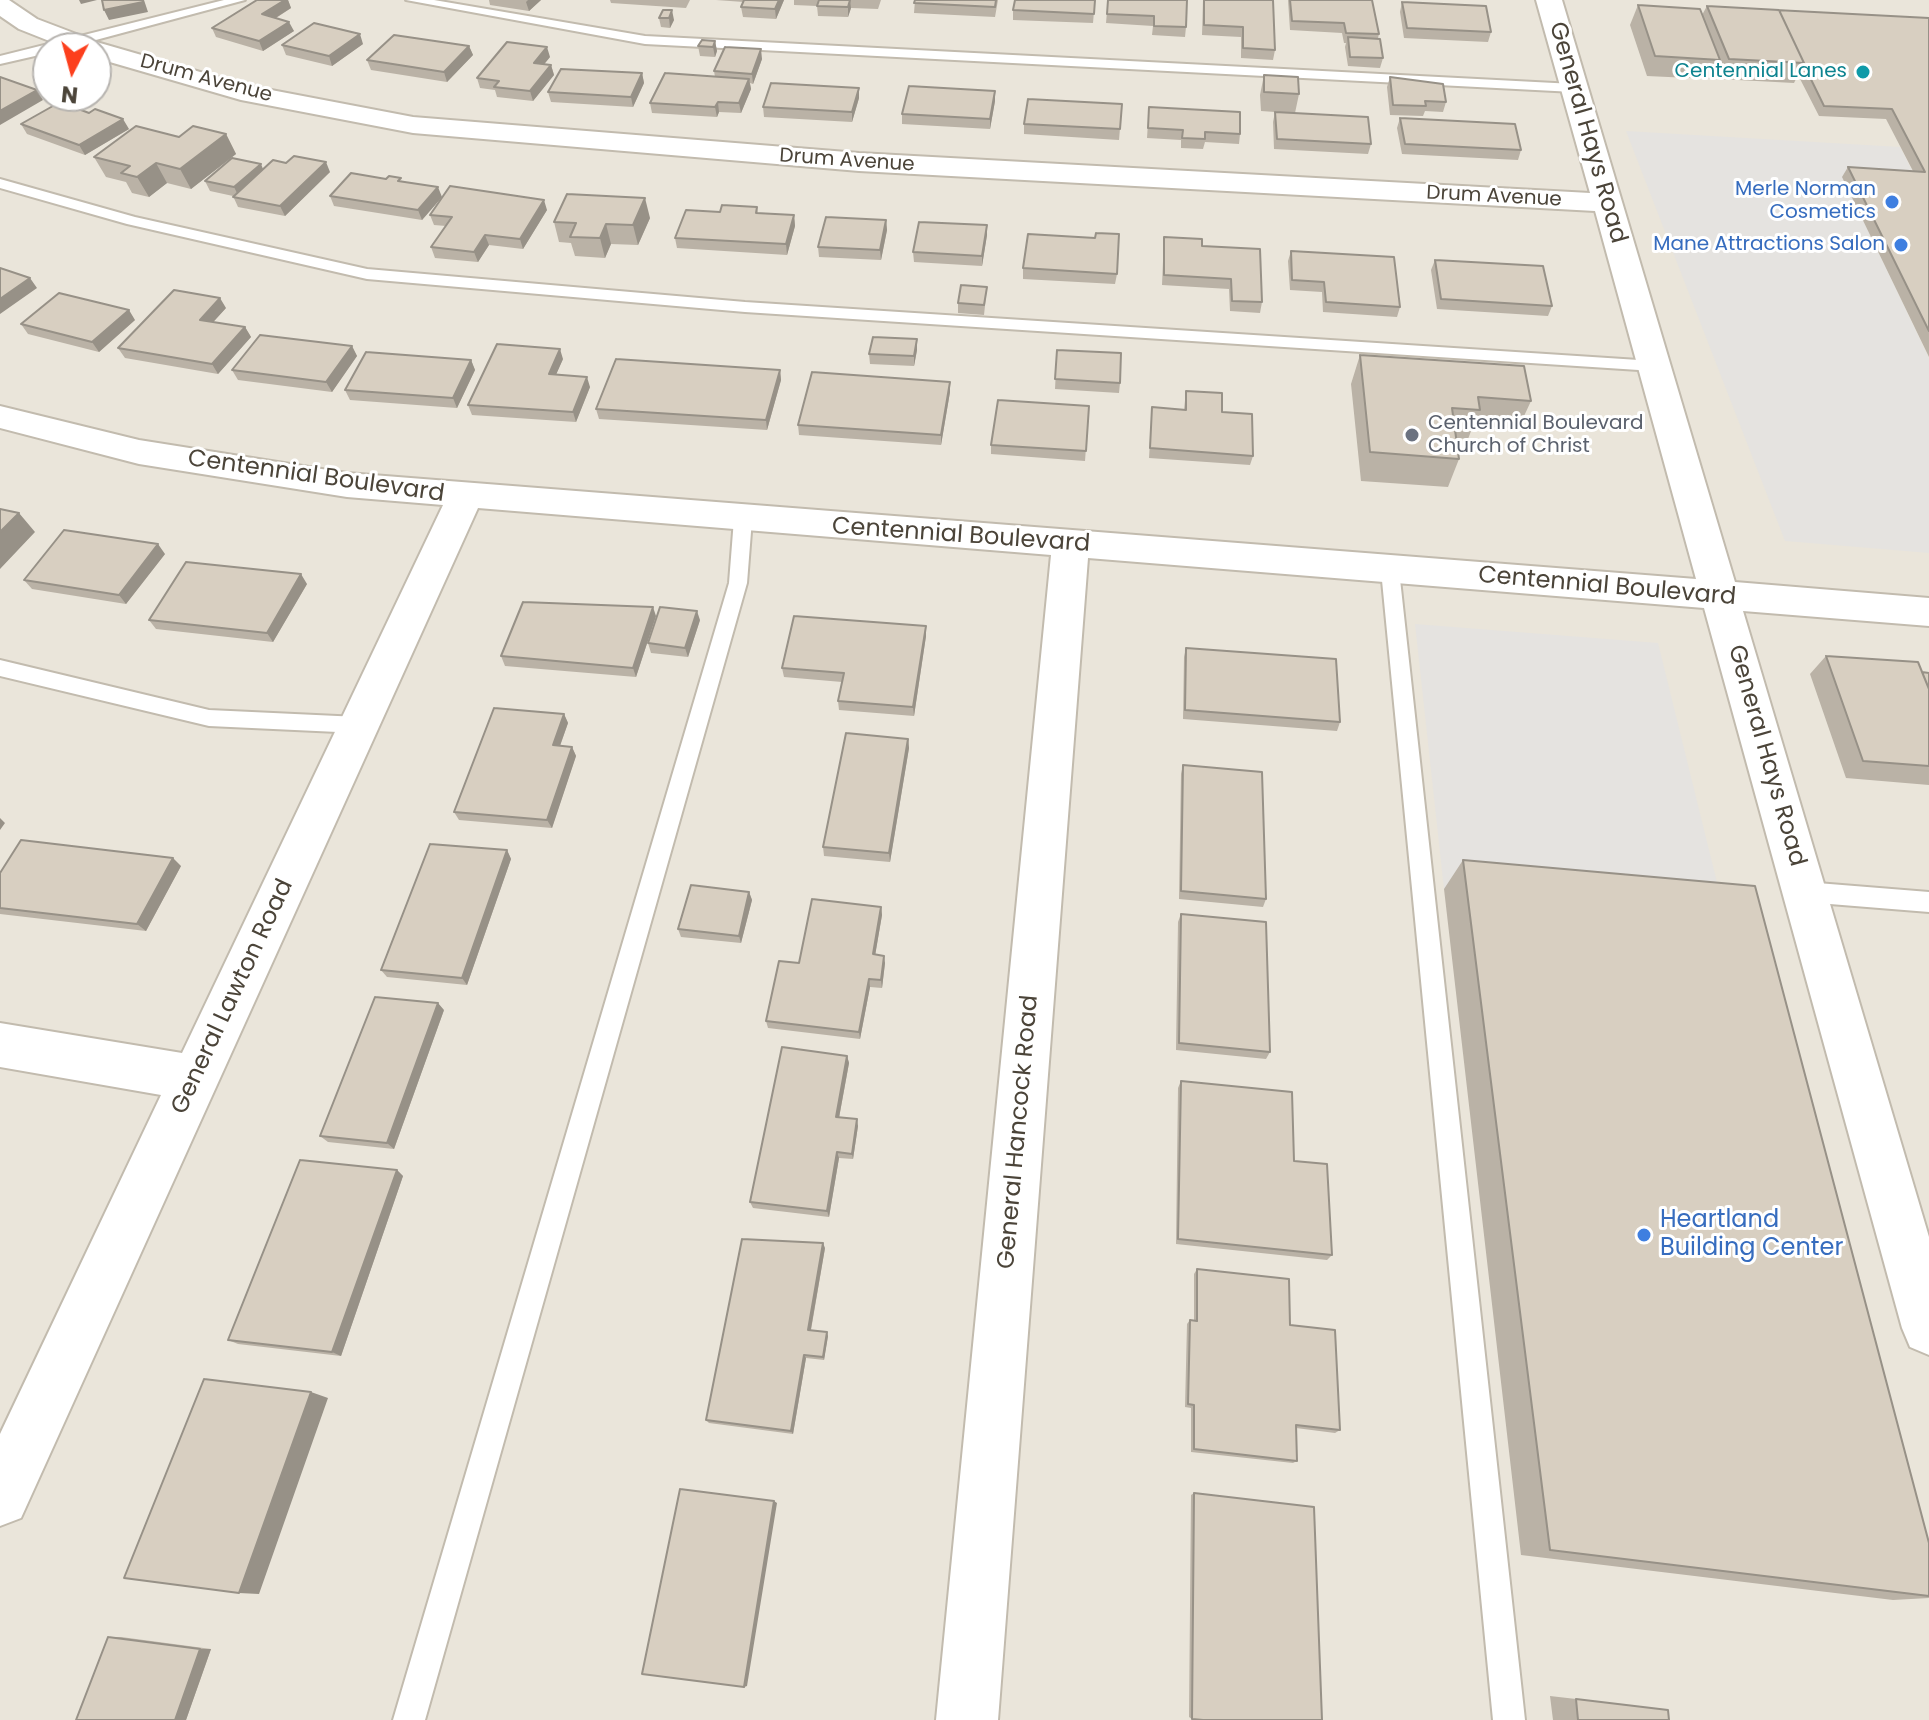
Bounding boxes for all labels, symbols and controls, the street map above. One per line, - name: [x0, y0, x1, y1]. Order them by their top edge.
- street label: General Hays Road: [1542, 19, 1632, 247]
- north arrow: [32, 32, 112, 112]
- street label: Drum Avenue: [137, 50, 275, 108]
- place label: Centennial Lanes: [1675, 60, 1847, 84]
- marker: Centennial Lanes: [1854, 63, 1872, 81]
- text: N: [60, 78, 80, 111]
- street label: Drum Avenue: [779, 144, 915, 178]
- place label: Merle Norman Cosmetics: [1735, 178, 1876, 225]
- street label: Drum Avenue: [1426, 181, 1562, 213]
- marker: Merle Norman Cosmetics: [1883, 193, 1901, 211]
- place label: Mane Attractions Salon: [1653, 233, 1885, 257]
- marker: Mane Attractions Salon: [1892, 236, 1910, 254]
- place label: Centennial Boulevard Church of Christ: [1428, 412, 1644, 459]
- marker: Centennial Boulevard Church of Christ: [1403, 426, 1421, 444]
- street label: Centennial Boulevard: [186, 445, 446, 509]
- street label: Centennial Boulevard: [831, 513, 1091, 559]
- street label: Centennial Boulevard: [1477, 561, 1737, 613]
- street label: General Hays Road: [1721, 642, 1811, 870]
- street label: General Lawton Road: [166, 875, 300, 1119]
- street label: General Hancock Road: [993, 994, 1045, 1270]
- place label: Heartland Building Center: [1660, 1207, 1843, 1263]
- marker: Heartland Building Center: [1635, 1226, 1653, 1244]

